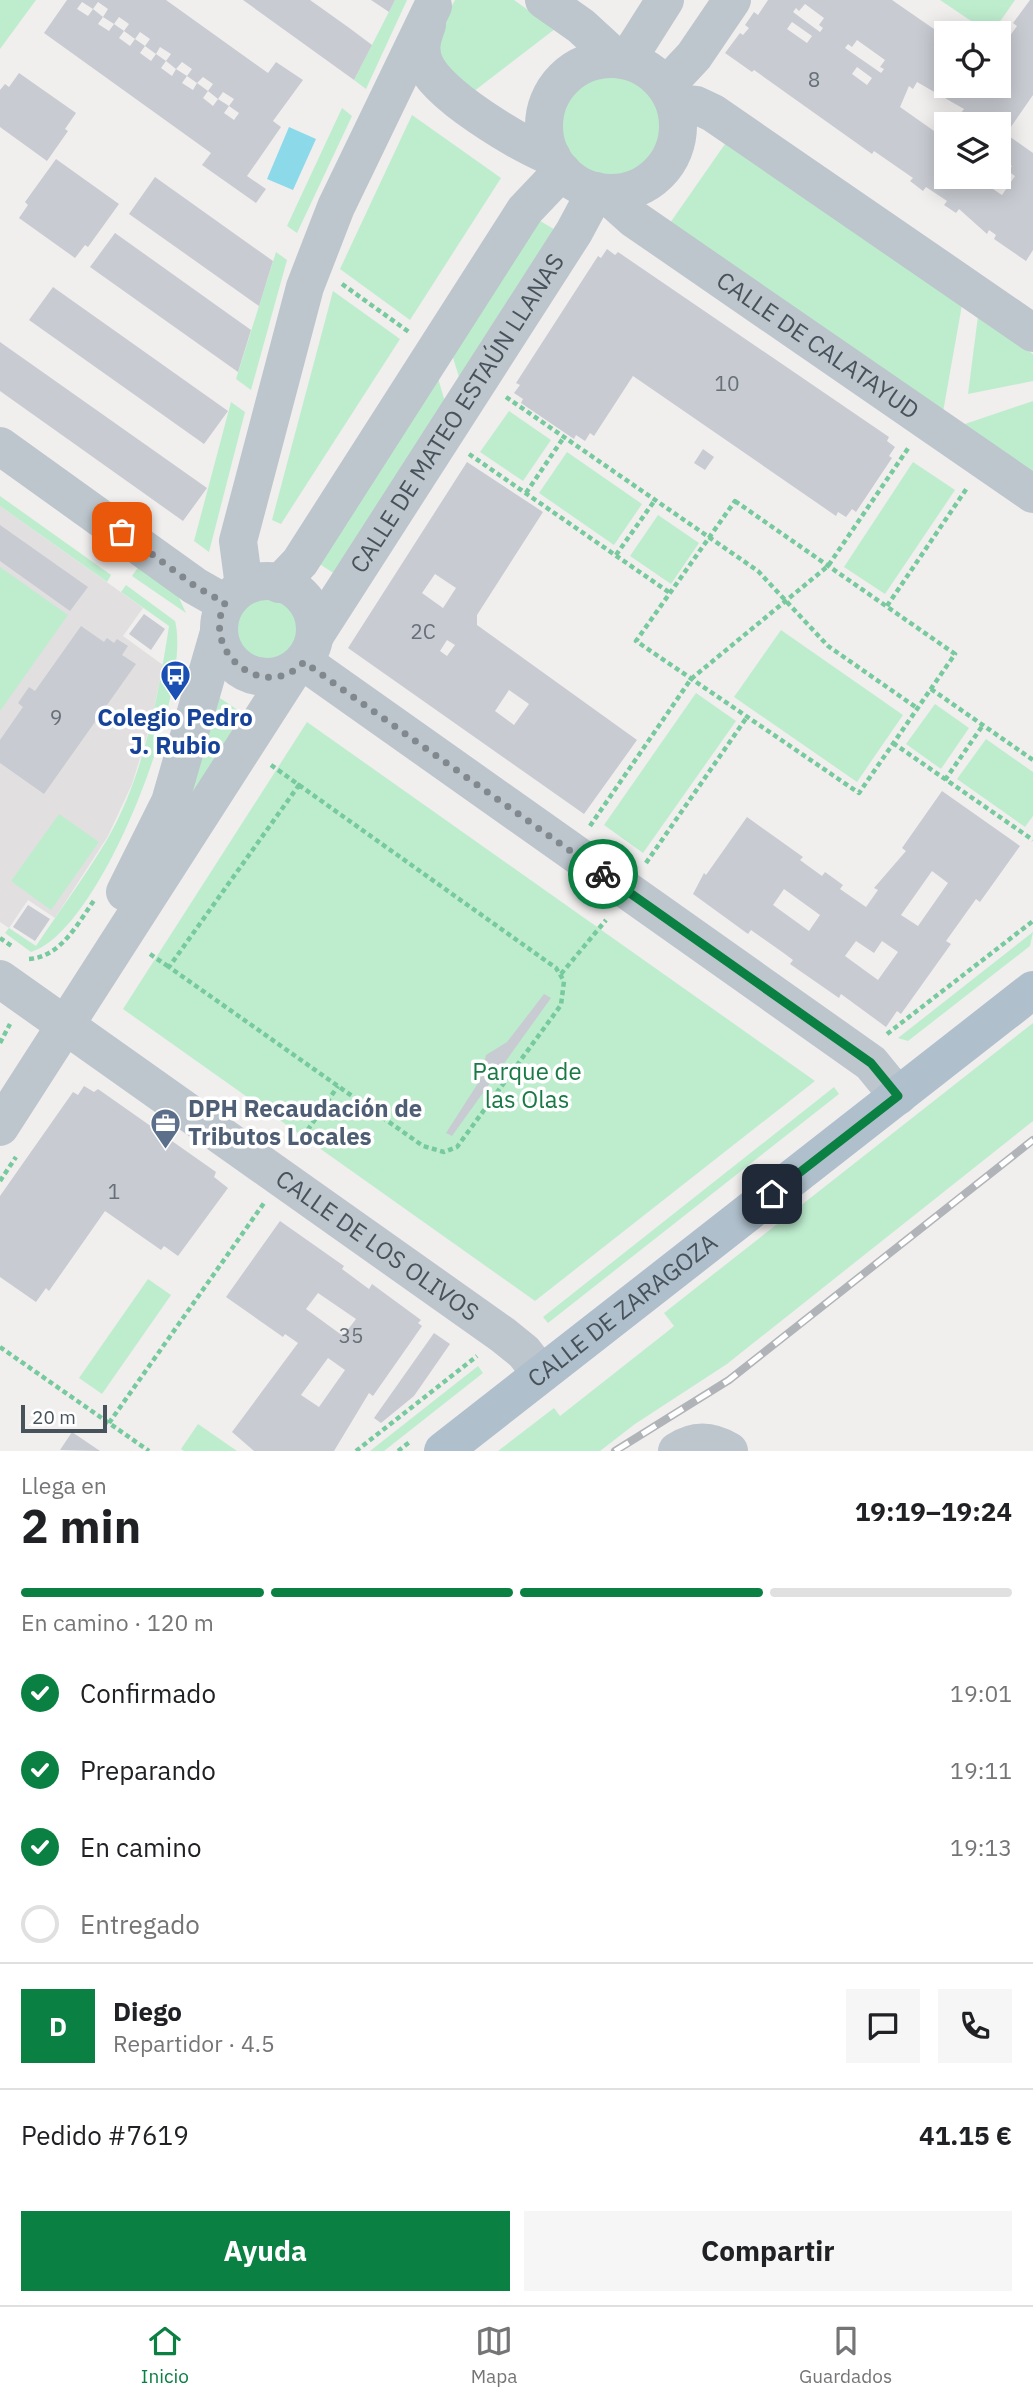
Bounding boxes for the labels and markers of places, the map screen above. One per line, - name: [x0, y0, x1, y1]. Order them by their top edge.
- pin: [92, 502, 152, 562]
- bus stop icon: Colegio Pedro J. Rubio: [158, 659, 192, 703]
- place label: Colegio Pedro J. Rubio: [97, 701, 253, 761]
- place label: DPH Recaudación de Tributos Locales: [188, 1092, 422, 1152]
- office icon: DPH Recaudación de Tributos Locales: [148, 1106, 182, 1150]
- pin: [742, 1164, 802, 1224]

